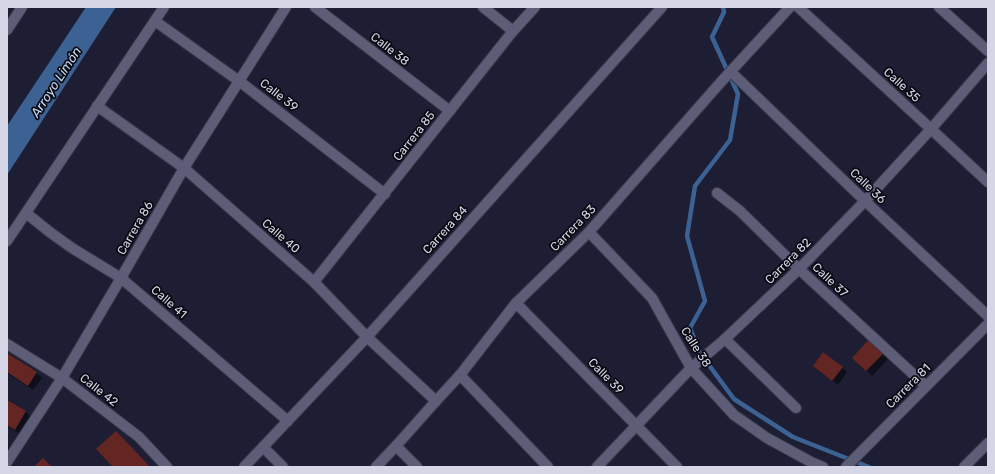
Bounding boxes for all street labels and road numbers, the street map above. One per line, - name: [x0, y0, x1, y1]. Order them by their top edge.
- street label: Calle 38: [368, 30, 412, 68]
- street label: Calle 35: [881, 65, 923, 105]
- street label: Calle 39: [257, 76, 301, 114]
- street label: Carrera 85: [390, 108, 438, 164]
- street label: Calle 36: [847, 165, 889, 207]
- street label: Carrera 86: [114, 199, 156, 257]
- street label: Carrera 83: [547, 202, 599, 254]
- street label: Carrera 84: [420, 203, 470, 257]
- street label: Calle 40: [259, 216, 303, 256]
- street label: Carrera 82: [762, 235, 814, 287]
- street label: Calle 37: [809, 260, 851, 300]
- street label: Calle 41: [148, 283, 190, 321]
- street label: Calle 38: [678, 324, 714, 370]
- street label: Calle 39: [585, 355, 627, 397]
- street label: Carrera 81: [883, 361, 933, 411]
- street label: Calle 42: [77, 371, 121, 409]

